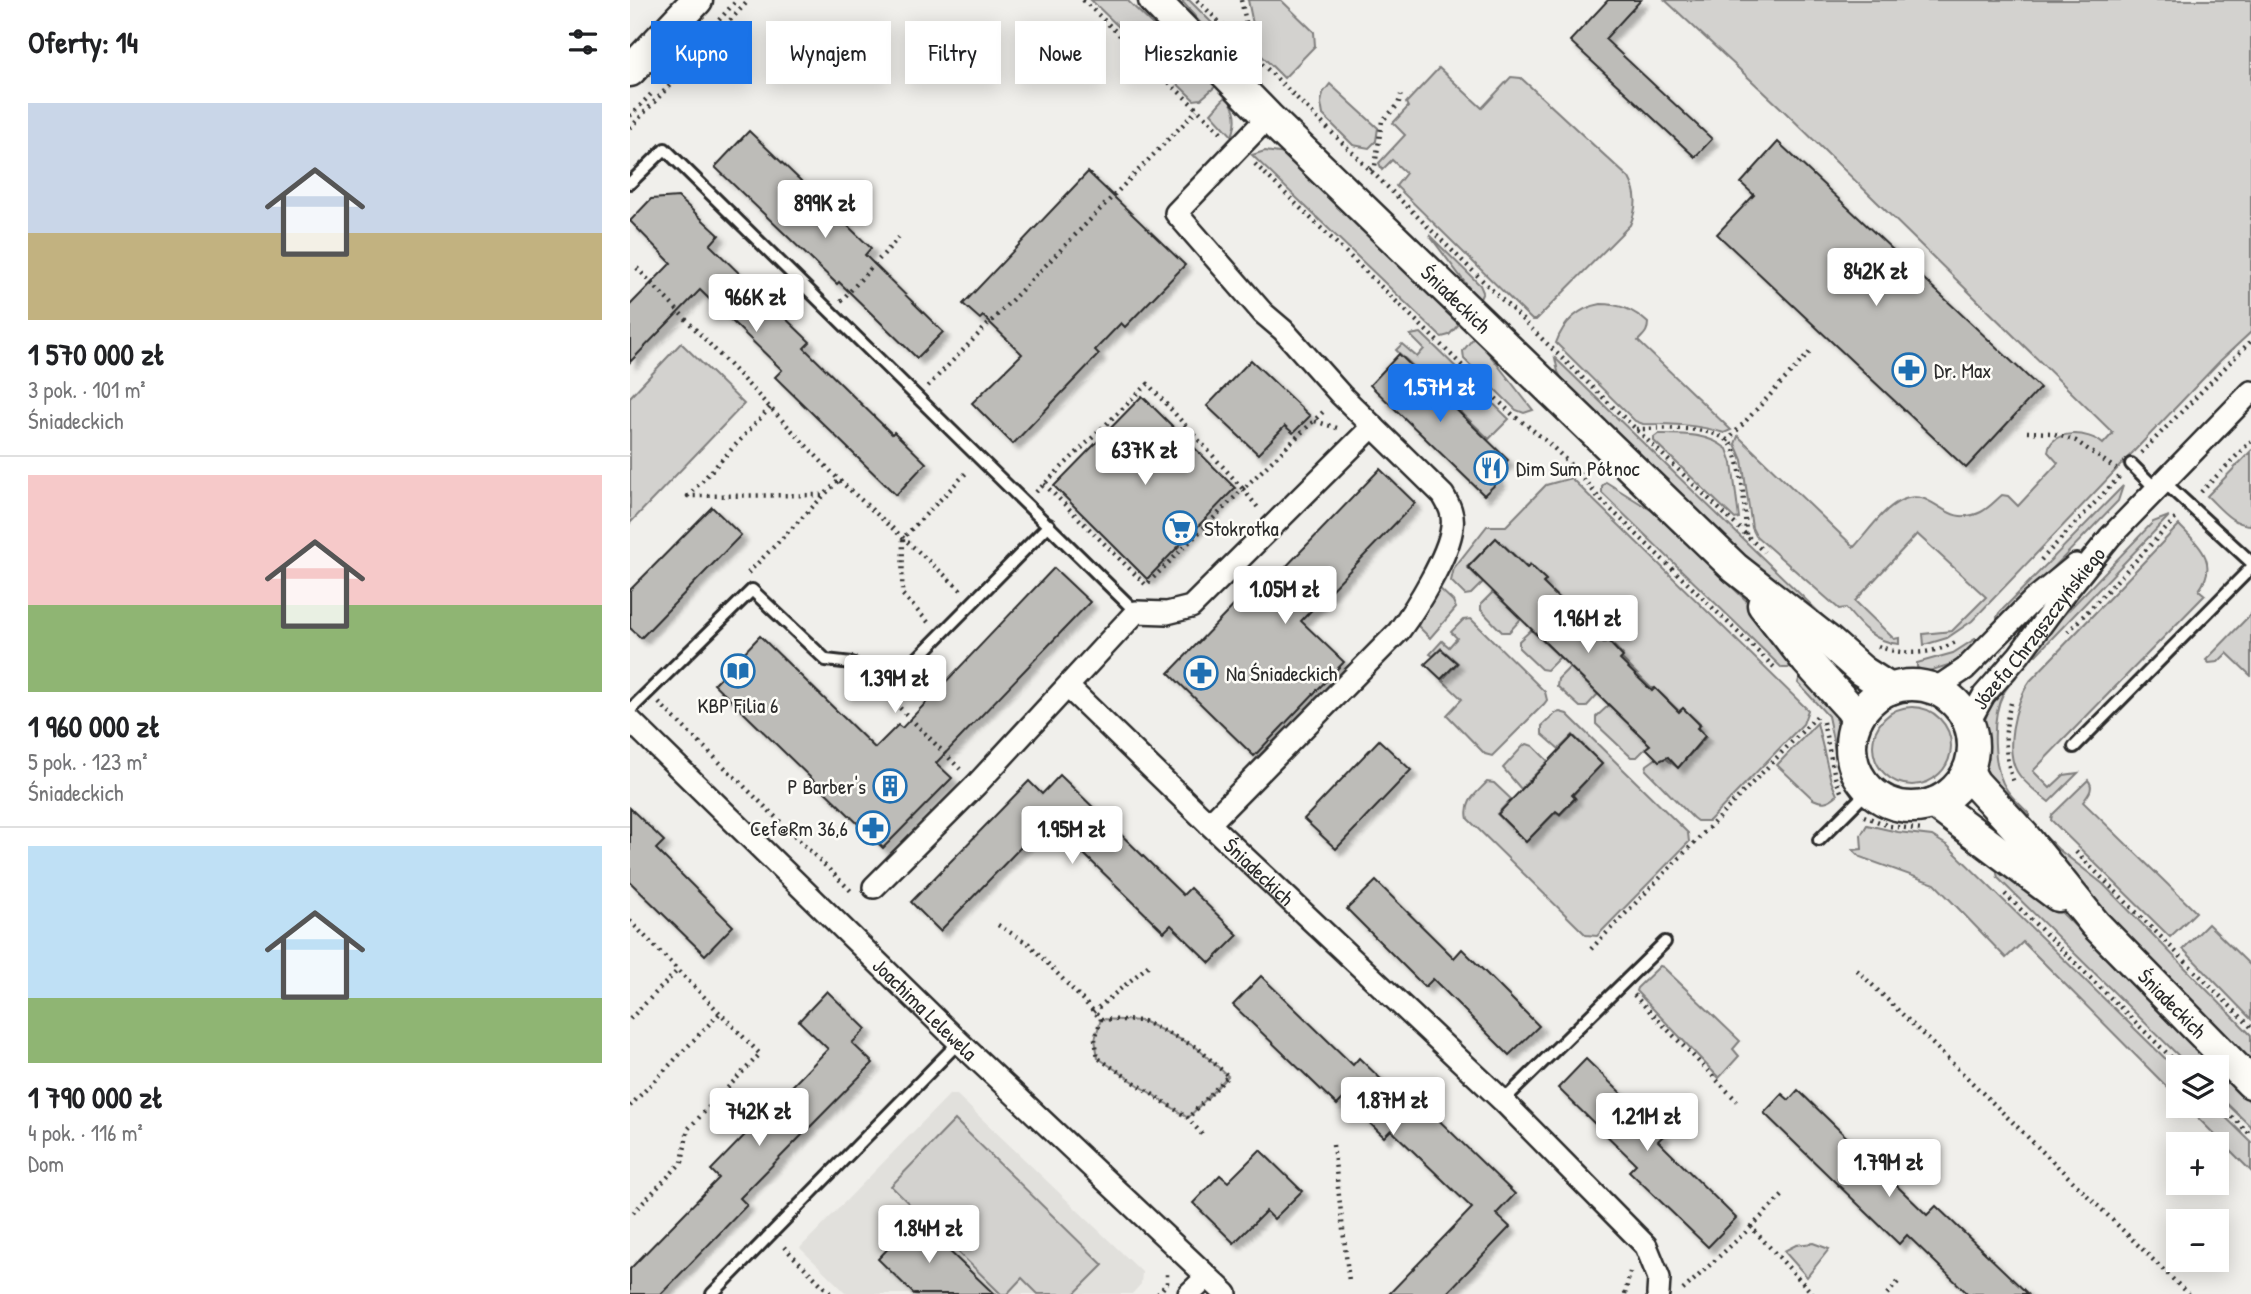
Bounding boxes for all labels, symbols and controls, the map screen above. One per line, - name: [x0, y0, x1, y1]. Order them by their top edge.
- chip: Kupno: [651, 21, 752, 84]
- chip: Wynajem: [766, 21, 891, 84]
- chip: Filtry: [905, 21, 1001, 84]
- chip: Nowe: [1015, 21, 1106, 84]
- chip: Mieszkanie: [1120, 21, 1262, 84]
- text: Oferty: 14: [28, 22, 138, 62]
- icon: filters: [564, 23, 602, 61]
- icon: home: [252, 149, 378, 275]
- pin: 899K zł: [760, 180, 890, 240]
- text: 899K zł: [794, 187, 856, 218]
- pin: 842K zł: [1811, 248, 1941, 308]
- text: 842K zł: [1843, 255, 1909, 286]
- street label: Śniadeckich: [1415, 258, 1498, 340]
- pin: 966K zł: [691, 274, 821, 334]
- text: 966K zł: [725, 281, 787, 312]
- text: 1 570 000 zł: [28, 334, 165, 374]
- pharmacy icon: Dr. Max: [1890, 351, 1928, 389]
- place label: Dr. Max: [1934, 356, 1992, 385]
- pin: 1.57M zł: [1368, 364, 1512, 424]
- text: 1.57M zł: [1404, 371, 1476, 402]
- text: 3 pok. · 101 m²: [28, 374, 146, 405]
- text: Śniadeckich: [28, 405, 123, 436]
- pin: 637K zł: [1080, 428, 1210, 487]
- text: 637K zł: [1112, 434, 1178, 465]
- restaurant icon: Dim Sum Północ: [1472, 449, 1510, 487]
- place label: Dim Sum Północ: [1516, 454, 1640, 483]
- supermarket icon: Stokrotka: [1161, 509, 1199, 547]
- place label: Stokrotka: [1204, 514, 1279, 543]
- icon: home: [252, 521, 378, 647]
- street label: Józefa Chrząszczyńskiego: [1965, 540, 2111, 714]
- pin: 1.05M zł: [1213, 566, 1357, 626]
- text: 1.05M zł: [1250, 573, 1320, 604]
- pin: 1.96M zł: [1516, 596, 1660, 655]
- text: 1.96M zł: [1554, 602, 1622, 633]
- library icon: KBP Filia 6: [719, 652, 757, 690]
- pharmacy icon: Na Śniadeckich: [1182, 654, 1220, 692]
- pin: 1.39M zł: [823, 656, 967, 715]
- place label: Na Śniadeckich: [1226, 659, 1338, 688]
- text: 1.39M zł: [860, 662, 930, 693]
- place label: KBP Filia 6: [698, 691, 778, 720]
- text: 1 960 000 zł: [28, 706, 161, 746]
- text: 5 pok. · 123 m²: [28, 746, 147, 777]
- building icon: P Barber's: [871, 767, 909, 805]
- place label: P Barber's: [787, 772, 866, 801]
- text: Śniadeckich: [28, 777, 123, 808]
- pin: 1.95M zł: [1000, 806, 1144, 866]
- pharmacy icon: Cef@Rm 36,6: [854, 809, 892, 847]
- text: 1.95M zł: [1038, 813, 1107, 844]
- place label: Cef@Rm 36,6: [750, 814, 848, 843]
- street label: Śniadeckich: [1217, 831, 1301, 912]
- icon: home: [252, 892, 378, 1018]
- street label: Joachima Lelewela: [867, 951, 984, 1067]
- street label: Śniadeckich: [2132, 962, 2214, 1045]
- map controls: [2166, 1055, 2229, 1272]
- button: layers: [2166, 1055, 2229, 1118]
- text: 1 790 000 zł: [28, 1077, 163, 1117]
- pin: 1.87M zł: [1321, 1078, 1465, 1137]
- text: 1.87M zł: [1357, 1084, 1429, 1115]
- pin: 742K zł: [694, 1088, 824, 1148]
- pin: 1.21M zł: [1575, 1094, 1719, 1153]
- text: 742K zł: [726, 1095, 792, 1126]
- text: 1.21M zł: [1612, 1100, 1682, 1131]
- text: 4 pok. · 116 m²: [28, 1117, 143, 1148]
- button: +: [2166, 1132, 2229, 1195]
- pin: 1.79M zł: [1817, 1140, 1961, 1199]
- text: 1.79M zł: [1854, 1146, 1924, 1177]
- text: Dom: [28, 1148, 64, 1179]
- pin: 1.84M zł: [857, 1206, 1001, 1265]
- button: −: [2166, 1209, 2229, 1272]
- text: 1.84M zł: [894, 1212, 964, 1243]

